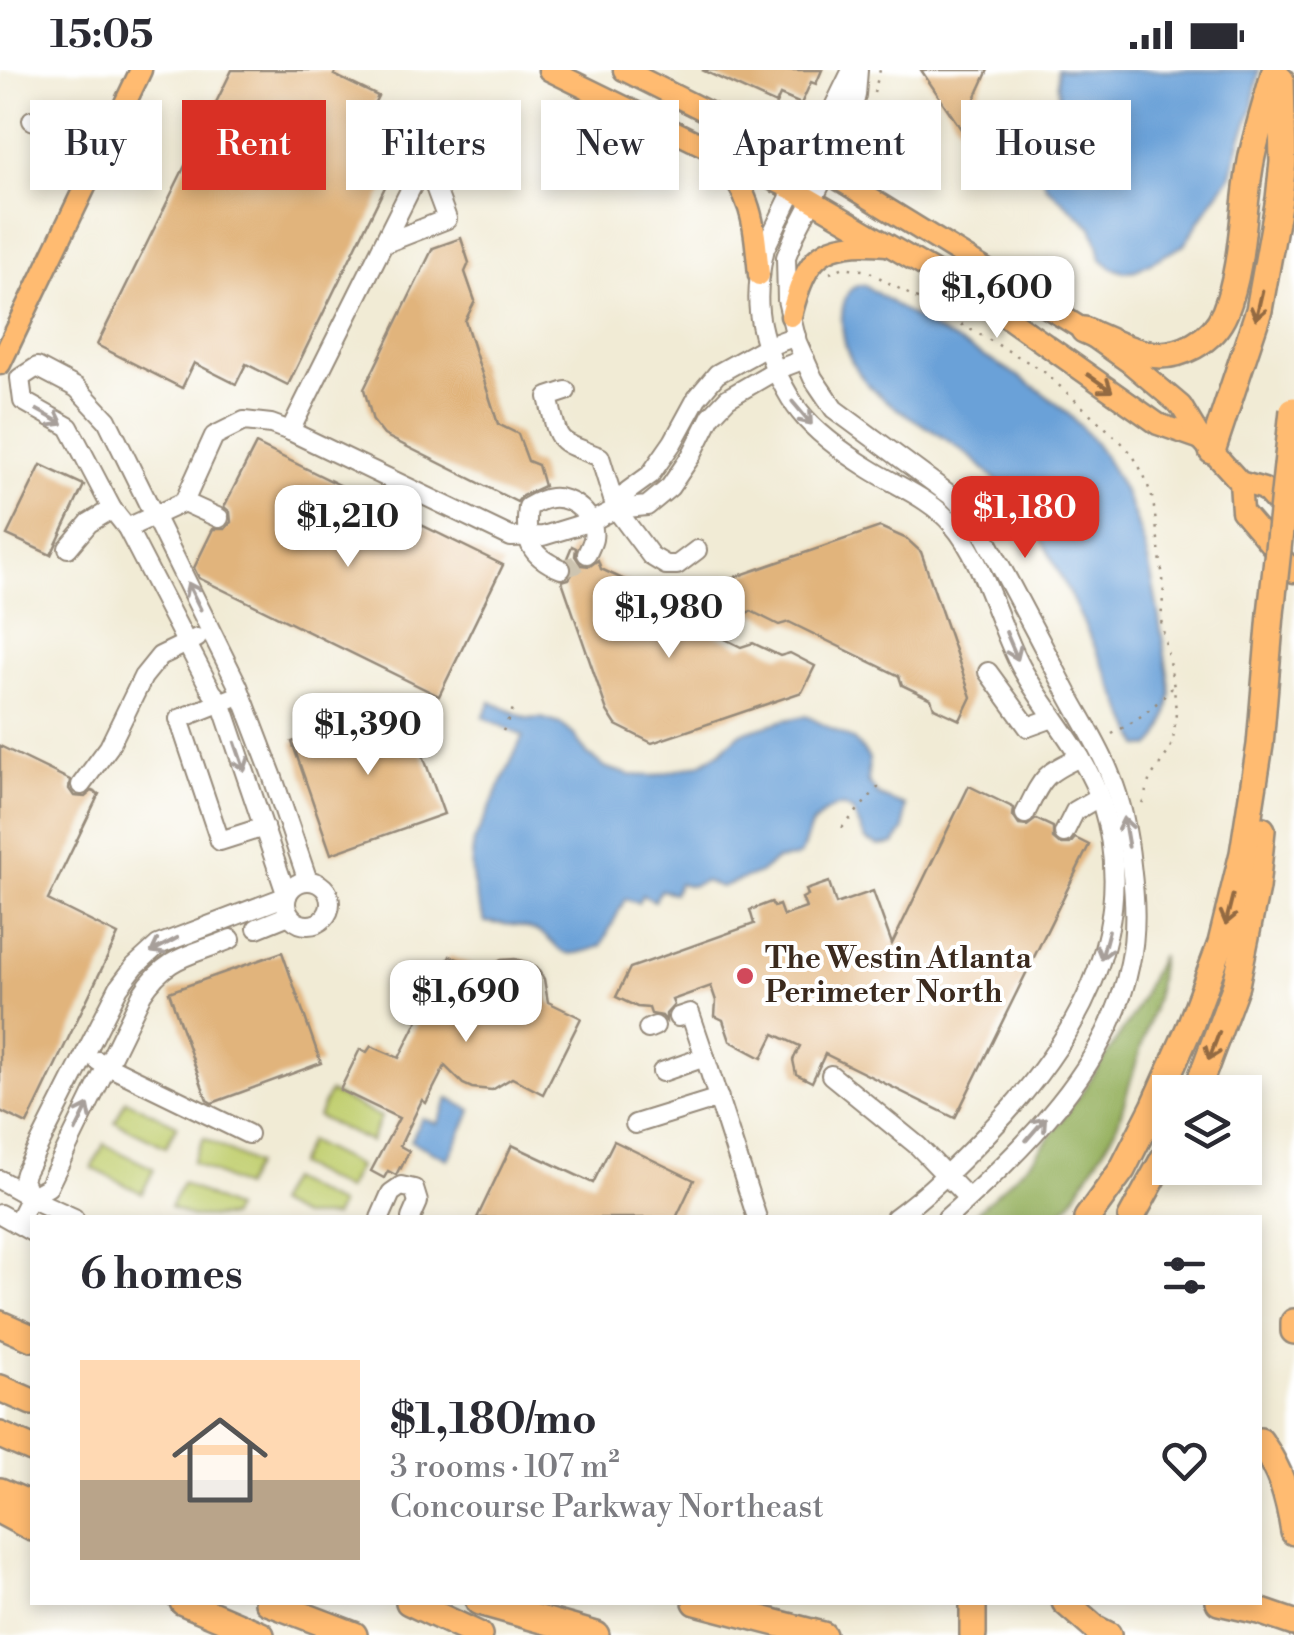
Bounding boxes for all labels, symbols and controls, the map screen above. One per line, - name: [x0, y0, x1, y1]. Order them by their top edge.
- text: 15:05: [50, 12, 153, 59]
- chip: Buy: [30, 100, 162, 190]
- chip: Rent: [182, 100, 326, 190]
- chip: Filters: [346, 100, 521, 190]
- chip: New: [541, 100, 679, 190]
- chip: Apartment: [699, 100, 941, 190]
- chip: House: [961, 100, 1131, 190]
- pin: $1,600: [916, 256, 1078, 341]
- text: $1,600: [941, 268, 1053, 308]
- one-way arrow: [1249, 288, 1267, 320]
- one-way arrow: [1086, 372, 1114, 393]
- one-way arrow: [791, 399, 813, 425]
- one-way arrow: [35, 407, 64, 427]
- pin: $1,180: [944, 476, 1106, 561]
- pin: $1,210: [267, 485, 429, 570]
- text: $1,180: [973, 488, 1077, 528]
- text: $1,210: [297, 497, 399, 537]
- pin: $1,980: [588, 576, 750, 661]
- one-way arrow: [184, 581, 203, 611]
- text: $1,980: [615, 588, 723, 628]
- one-way arrow: [1004, 630, 1022, 661]
- pin: $1,390: [287, 693, 449, 778]
- text: $1,390: [314, 705, 422, 745]
- one-way arrow: [233, 741, 251, 773]
- one-way arrow: [1116, 816, 1135, 849]
- one-way arrow: [1219, 894, 1238, 925]
- one-way arrow: [1095, 929, 1114, 960]
- one-way arrow: [150, 936, 179, 955]
- place label: The Westin Atlanta Perimeter North: [765, 940, 1032, 1012]
- pin: $1,690: [385, 960, 547, 1045]
- marker: The Westin Atlanta Perimeter North: [734, 965, 756, 987]
- text: $1,690: [412, 972, 520, 1012]
- one-way arrow: [1204, 1030, 1222, 1061]
- map controls: [1152, 1075, 1262, 1185]
- button: layers: [1152, 1075, 1262, 1185]
- one-way arrow: [73, 1104, 92, 1134]
- one-way arrow: [1025, 1117, 1048, 1142]
- icon: filters: [1157, 1248, 1212, 1303]
- text: 6 homes: [80, 1249, 243, 1302]
- text: $1,180/mo: [390, 1394, 597, 1447]
- icon: home: [160, 1400, 280, 1520]
- icon: heart: [1157, 1433, 1212, 1488]
- text: 3 rooms · 107 m²: [390, 1447, 620, 1487]
- text: Concourse Parkway Northeast: [390, 1487, 824, 1527]

